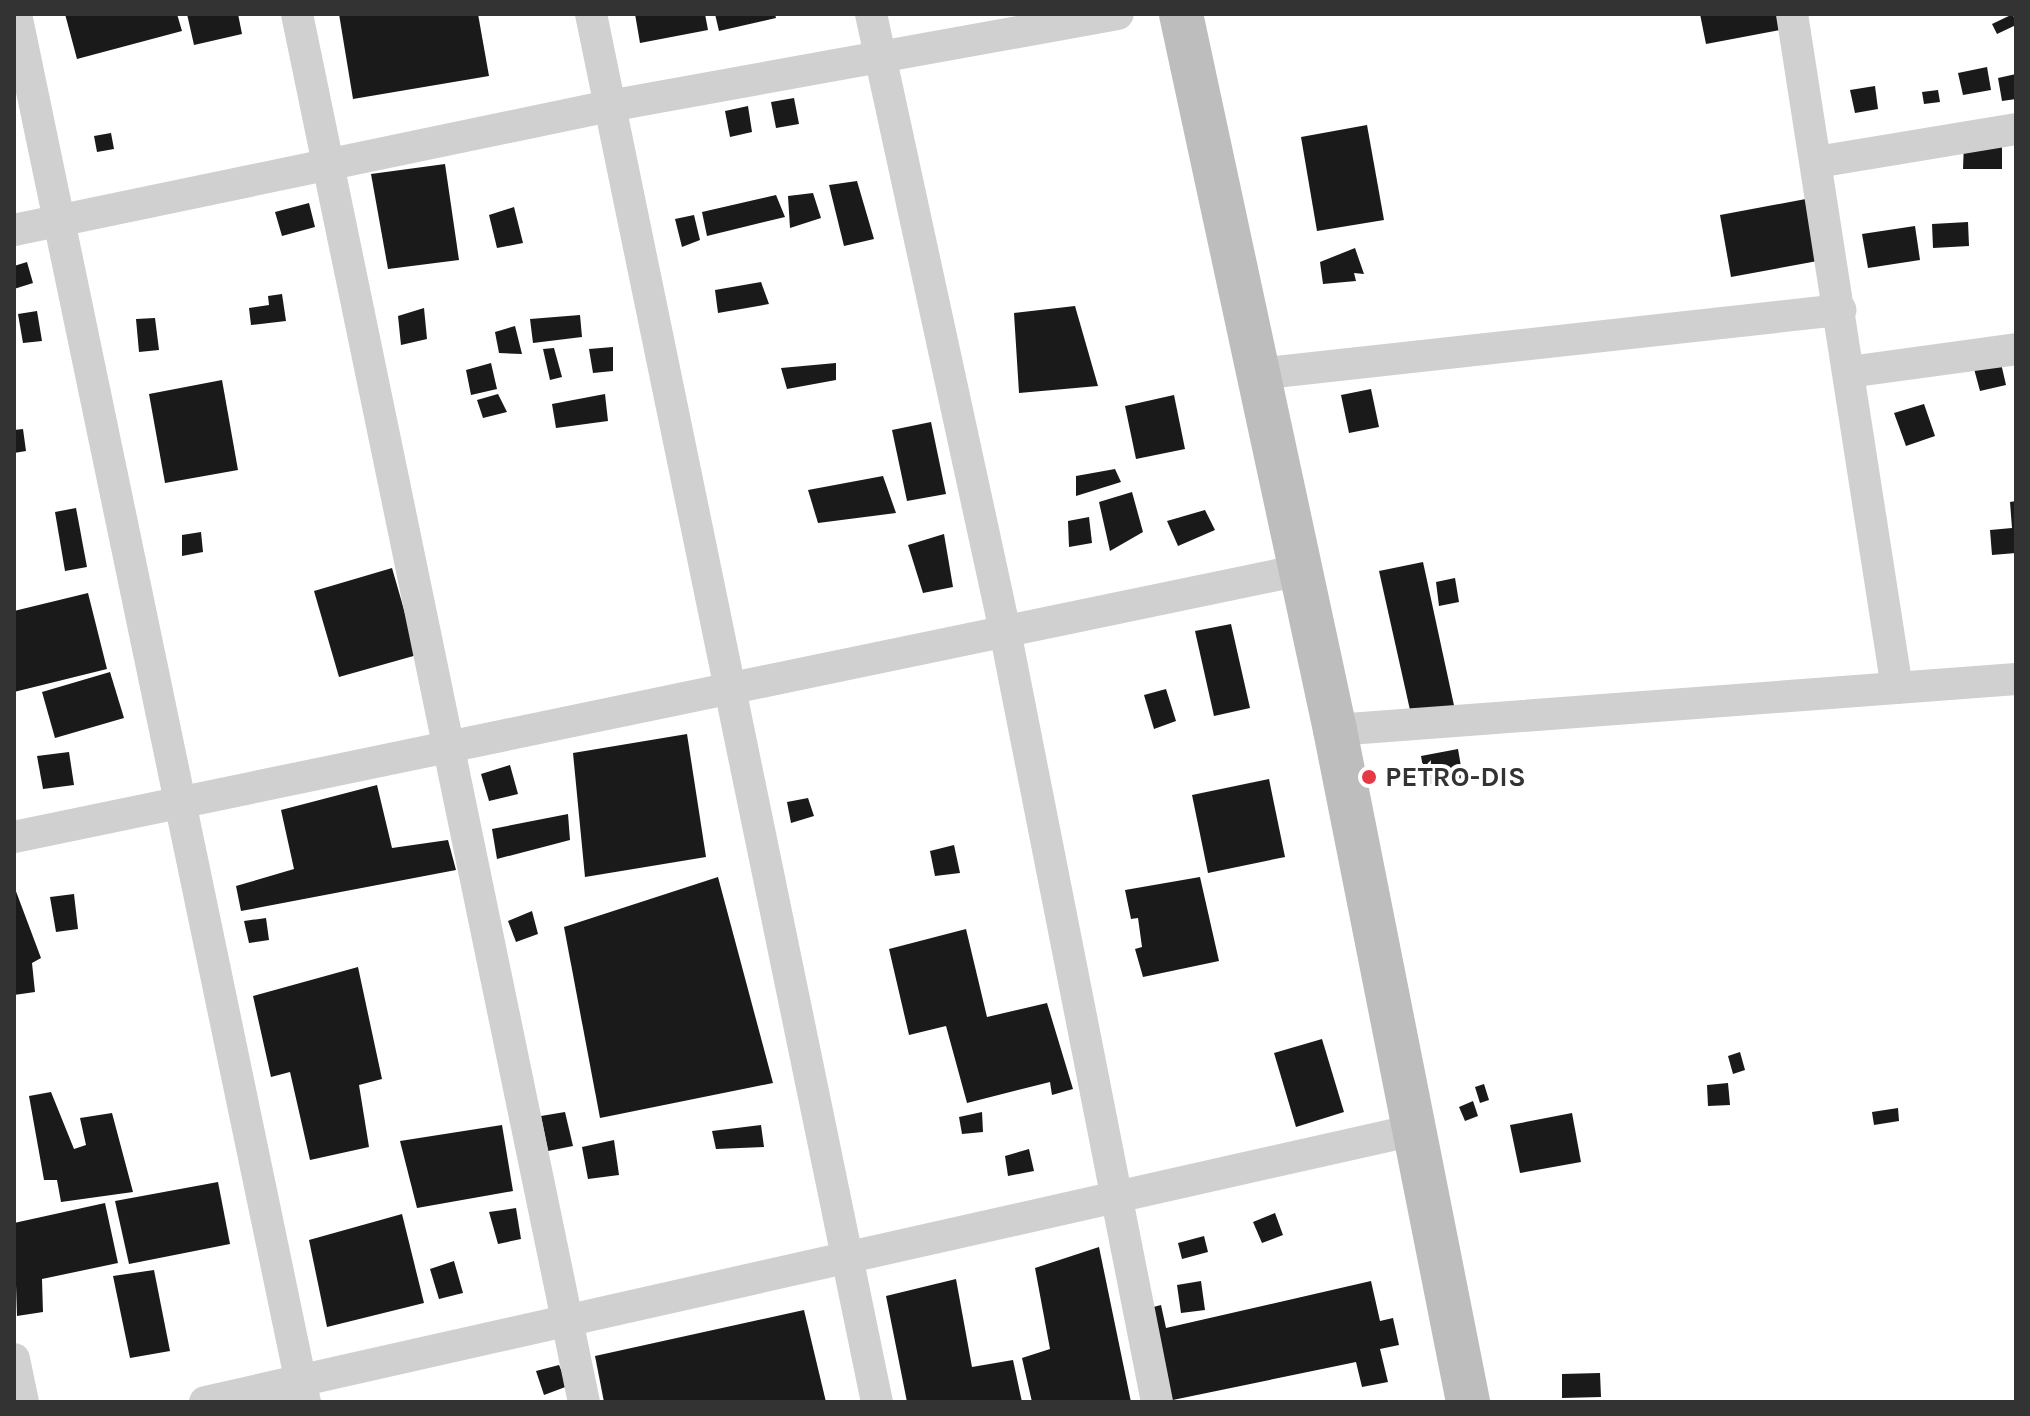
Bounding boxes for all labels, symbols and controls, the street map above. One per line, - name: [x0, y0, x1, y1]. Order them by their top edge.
- place label: PETRO-DIS: [1385, 760, 1526, 794]
- marker: PETRO-DIS: [1360, 768, 1378, 786]

